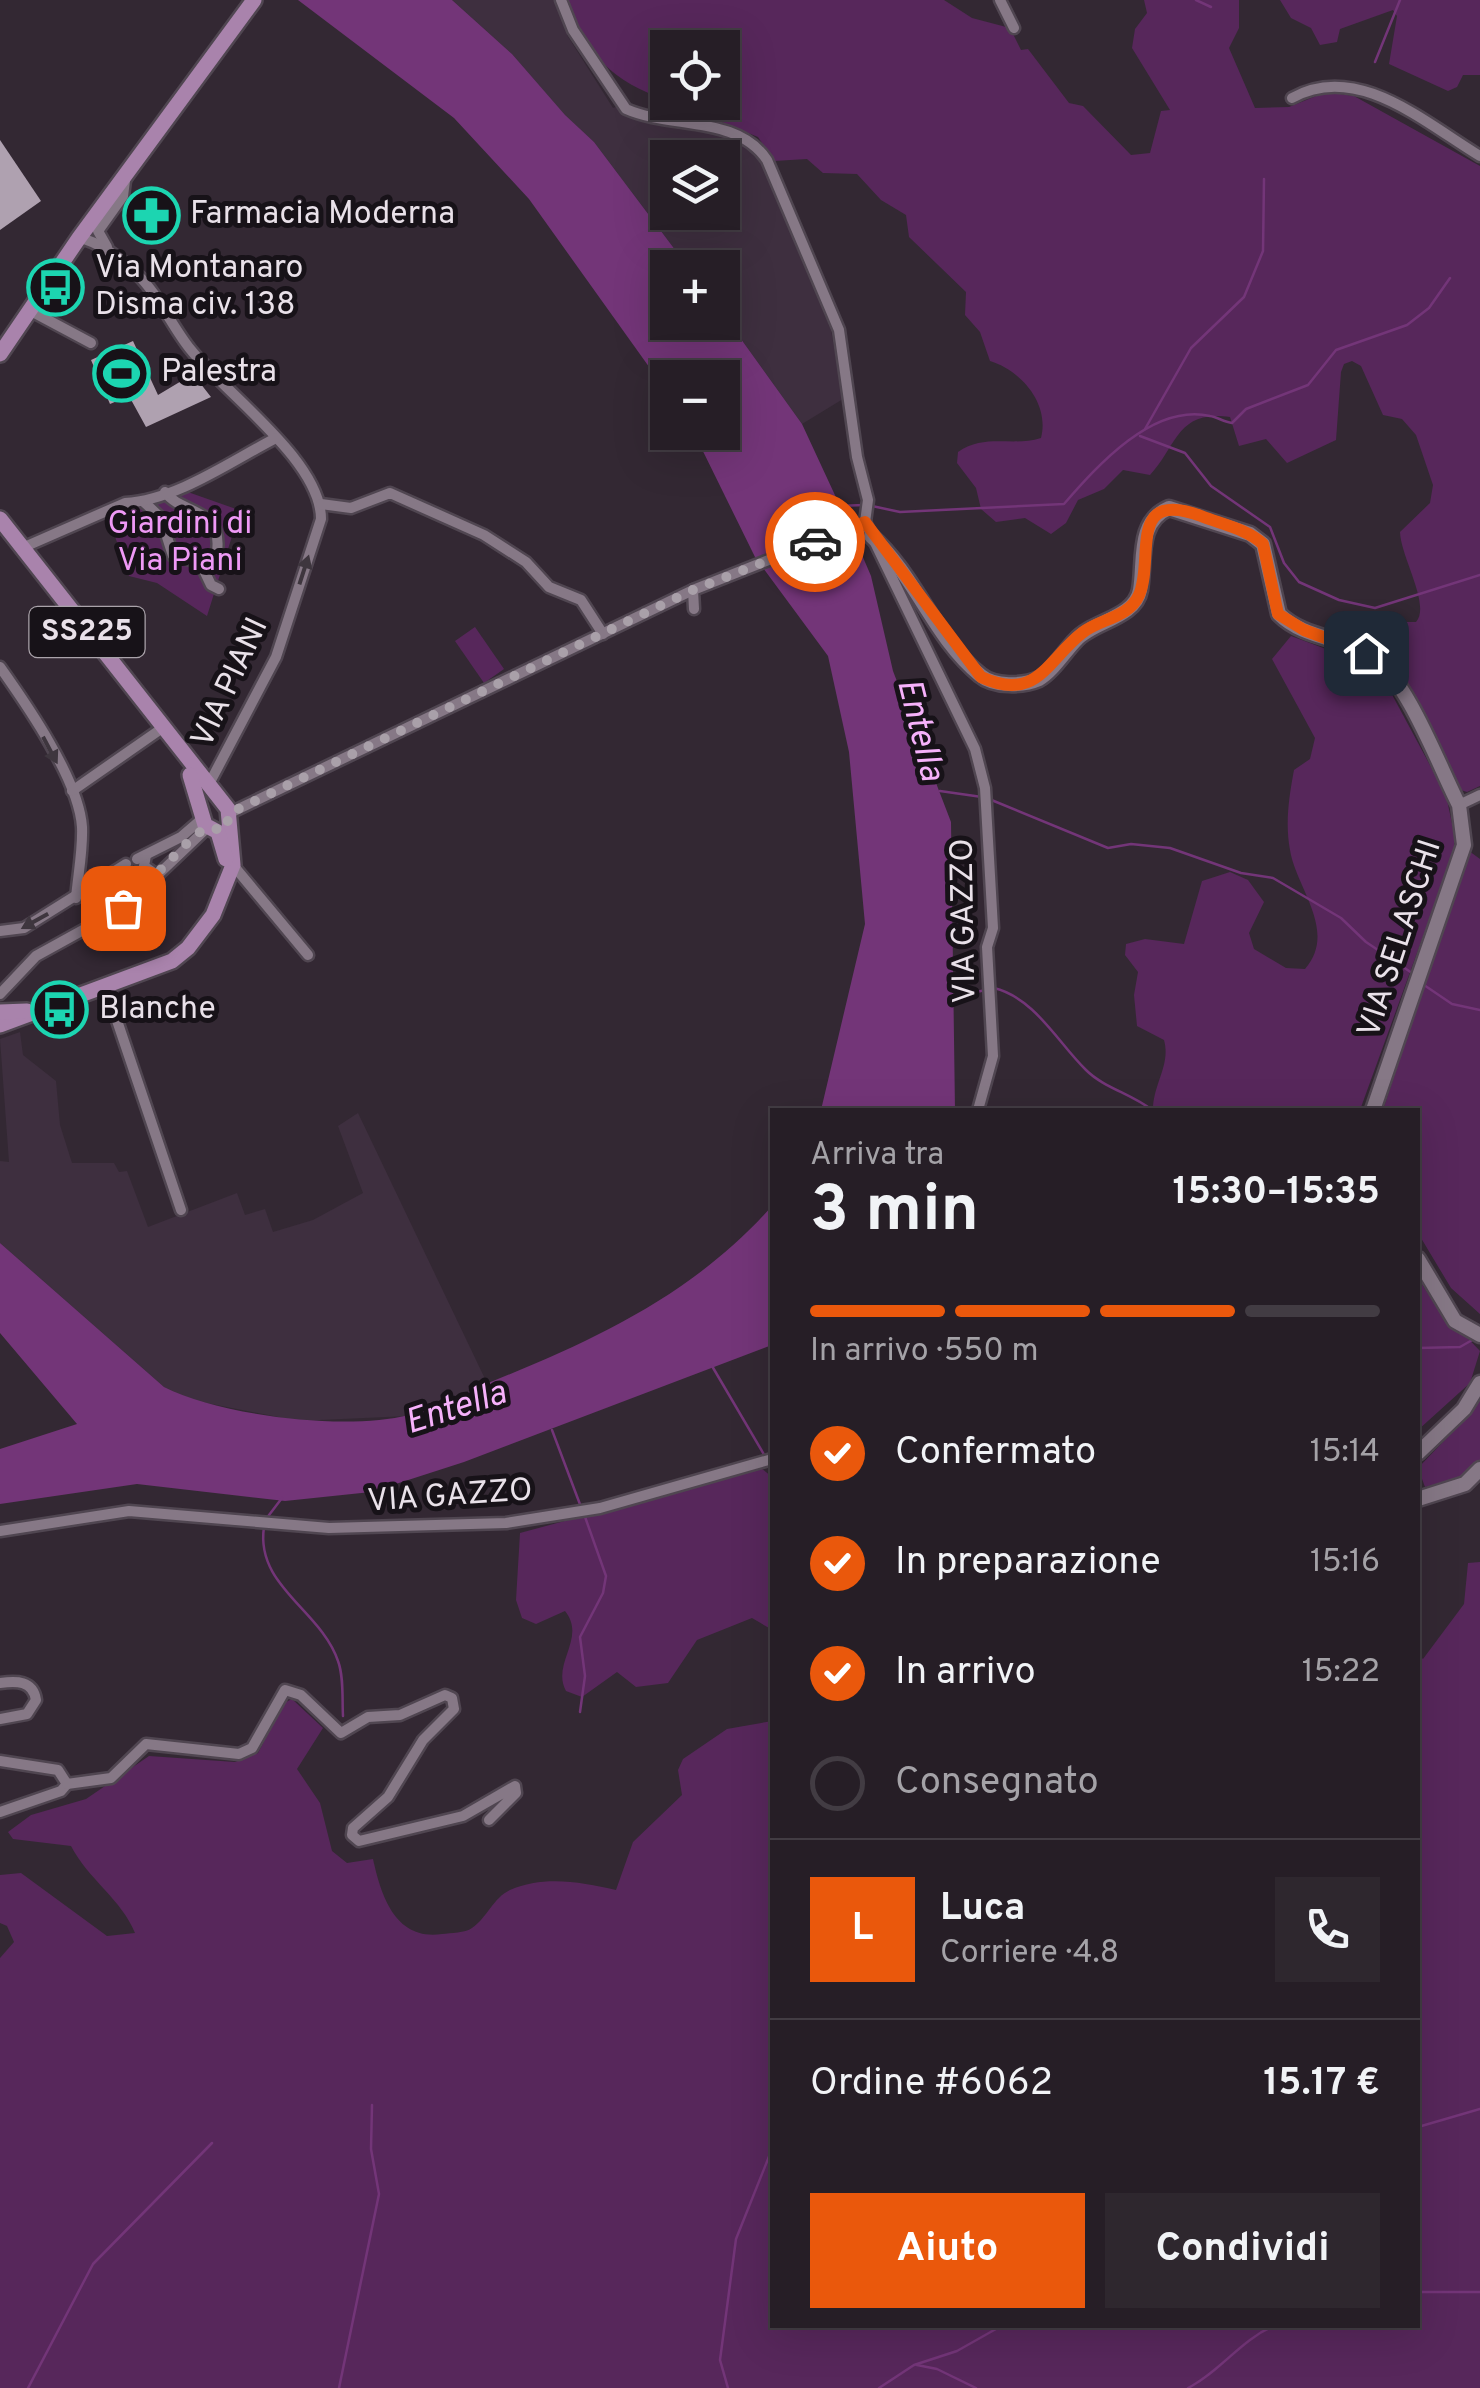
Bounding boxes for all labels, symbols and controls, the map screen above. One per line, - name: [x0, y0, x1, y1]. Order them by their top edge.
- map controls: [650, 30, 740, 450]
- button: locate: [650, 30, 740, 120]
- button: layers: [650, 140, 740, 230]
- pharmacy icon: Farmacia Moderna: [121, 185, 181, 245]
- place label: Farmacia Moderna: [190, 195, 455, 235]
- place label: Via Montanaro Disma civ. 138: [95, 249, 303, 326]
- button: +: [650, 250, 740, 340]
- bus stop icon: Via Montanaro Disma civ. 138: [26, 257, 86, 317]
- sports icon: Palestra: [92, 343, 152, 403]
- place label: Palestra: [161, 353, 277, 393]
- button: −: [650, 360, 740, 450]
- courier: [765, 492, 865, 592]
- park label: Giardini di Via Piani: [108, 505, 252, 582]
- icon: car: [788, 515, 843, 570]
- one-way arrow: [298, 555, 313, 585]
- road number: SS225: [29, 607, 144, 657]
- pin: [1324, 611, 1409, 696]
- street label: VIA PIANI: [184, 612, 278, 754]
- icon: home: [1339, 626, 1394, 681]
- water label: Entella: [885, 674, 953, 786]
- one-way arrow: [42, 735, 59, 764]
- street label: VIA SELASCHI: [1350, 835, 1452, 1043]
- street label: VIA GAZZO: [944, 838, 986, 1004]
- pin: [81, 866, 166, 951]
- icon: bag: [96, 881, 151, 936]
- one-way arrow: [21, 911, 49, 929]
- bus stop icon: Blanche: [30, 980, 90, 1040]
- place label: Blanche: [99, 990, 216, 1030]
- text: Arriva tra: [810, 1136, 944, 1176]
- text: 15:30–15:35: [1172, 1169, 1380, 1218]
- text: 3 min: [810, 1172, 979, 1254]
- text: In arrivo · 550 m: [810, 1332, 1038, 1372]
- water label: Entella: [400, 1372, 512, 1446]
- icon: check: [810, 1426, 865, 1481]
- text: Confermato: [895, 1429, 1096, 1478]
- text: 15:14: [1310, 1433, 1380, 1473]
- street label: VIA GAZZO: [366, 1471, 534, 1523]
- icon: check: [810, 1536, 865, 1591]
- text: In preparazione: [895, 1539, 1161, 1588]
- text: 15:16: [1310, 1543, 1380, 1583]
- icon: check: [810, 1646, 865, 1701]
- text: In arrivo: [895, 1649, 1036, 1698]
- text: 15:22: [1302, 1653, 1380, 1693]
- text: Consegnato: [895, 1759, 1099, 1808]
- button: phone: [1275, 1877, 1380, 1982]
- text: Luca: [940, 1885, 1025, 1934]
- text: L: [852, 1905, 873, 1954]
- text: Corriere · 4.8: [940, 1934, 1119, 1974]
- text: Ordine #6062: [810, 2060, 1053, 2109]
- text: 15.17 €: [1263, 2060, 1380, 2109]
- button: Aiuto: [810, 2193, 1085, 2308]
- button: Condividi: [1105, 2193, 1380, 2308]

